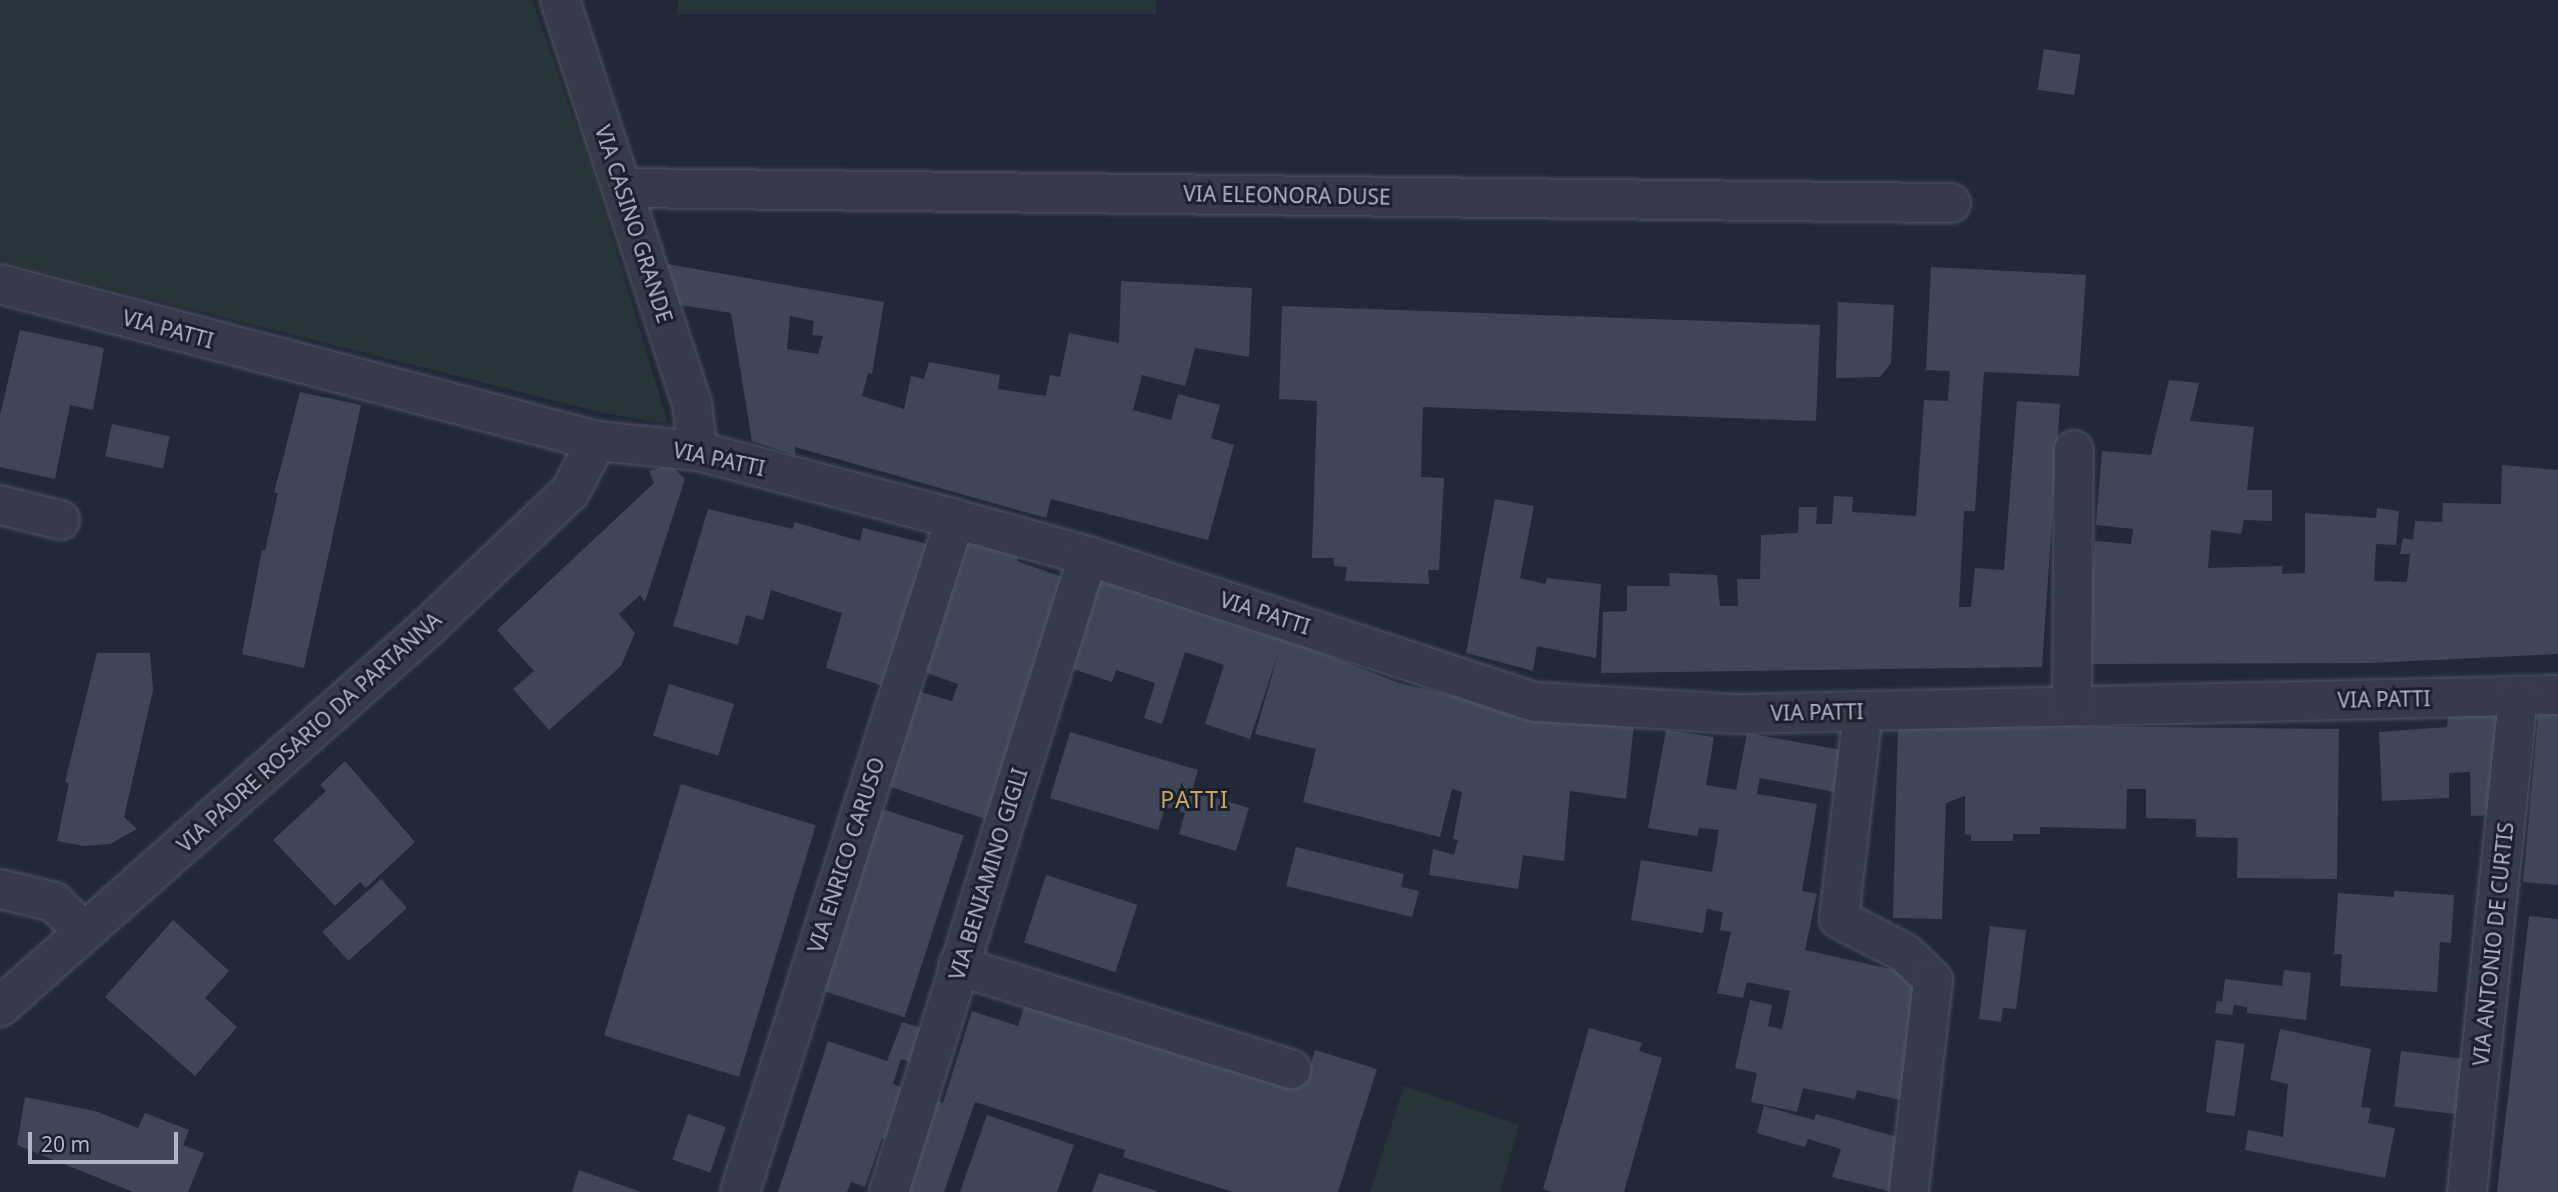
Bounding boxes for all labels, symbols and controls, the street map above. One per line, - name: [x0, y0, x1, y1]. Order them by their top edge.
- street label: VIA CASINO GRANDE: [590, 122, 678, 326]
- street label: VIA ELEONORA DUSE: [1183, 181, 1391, 209]
- street label: VIA PATTI: [120, 305, 216, 353]
- street label: VIA PATTI: [671, 437, 767, 481]
- street label: VIA PATTI: [1217, 587, 1313, 639]
- street label: VIA PADRE ROSARIO DA PARTANNA: [172, 607, 446, 857]
- street label: VIA PATTI: [2337, 686, 2431, 712]
- street label: VIA PATTI: [1770, 699, 1864, 725]
- street label: VIA ENRICO CARUSO: [802, 754, 890, 956]
- street label: VIA BENIAMINO GIGLI: [944, 765, 1032, 983]
- district label: PATTI: [1161, 785, 1229, 813]
- street label: VIA ANTONIO DE CURTIS: [2468, 821, 2518, 1067]
- scale bar: [32, 1118, 182, 1162]
- text: 20 m: [41, 1130, 90, 1158]

